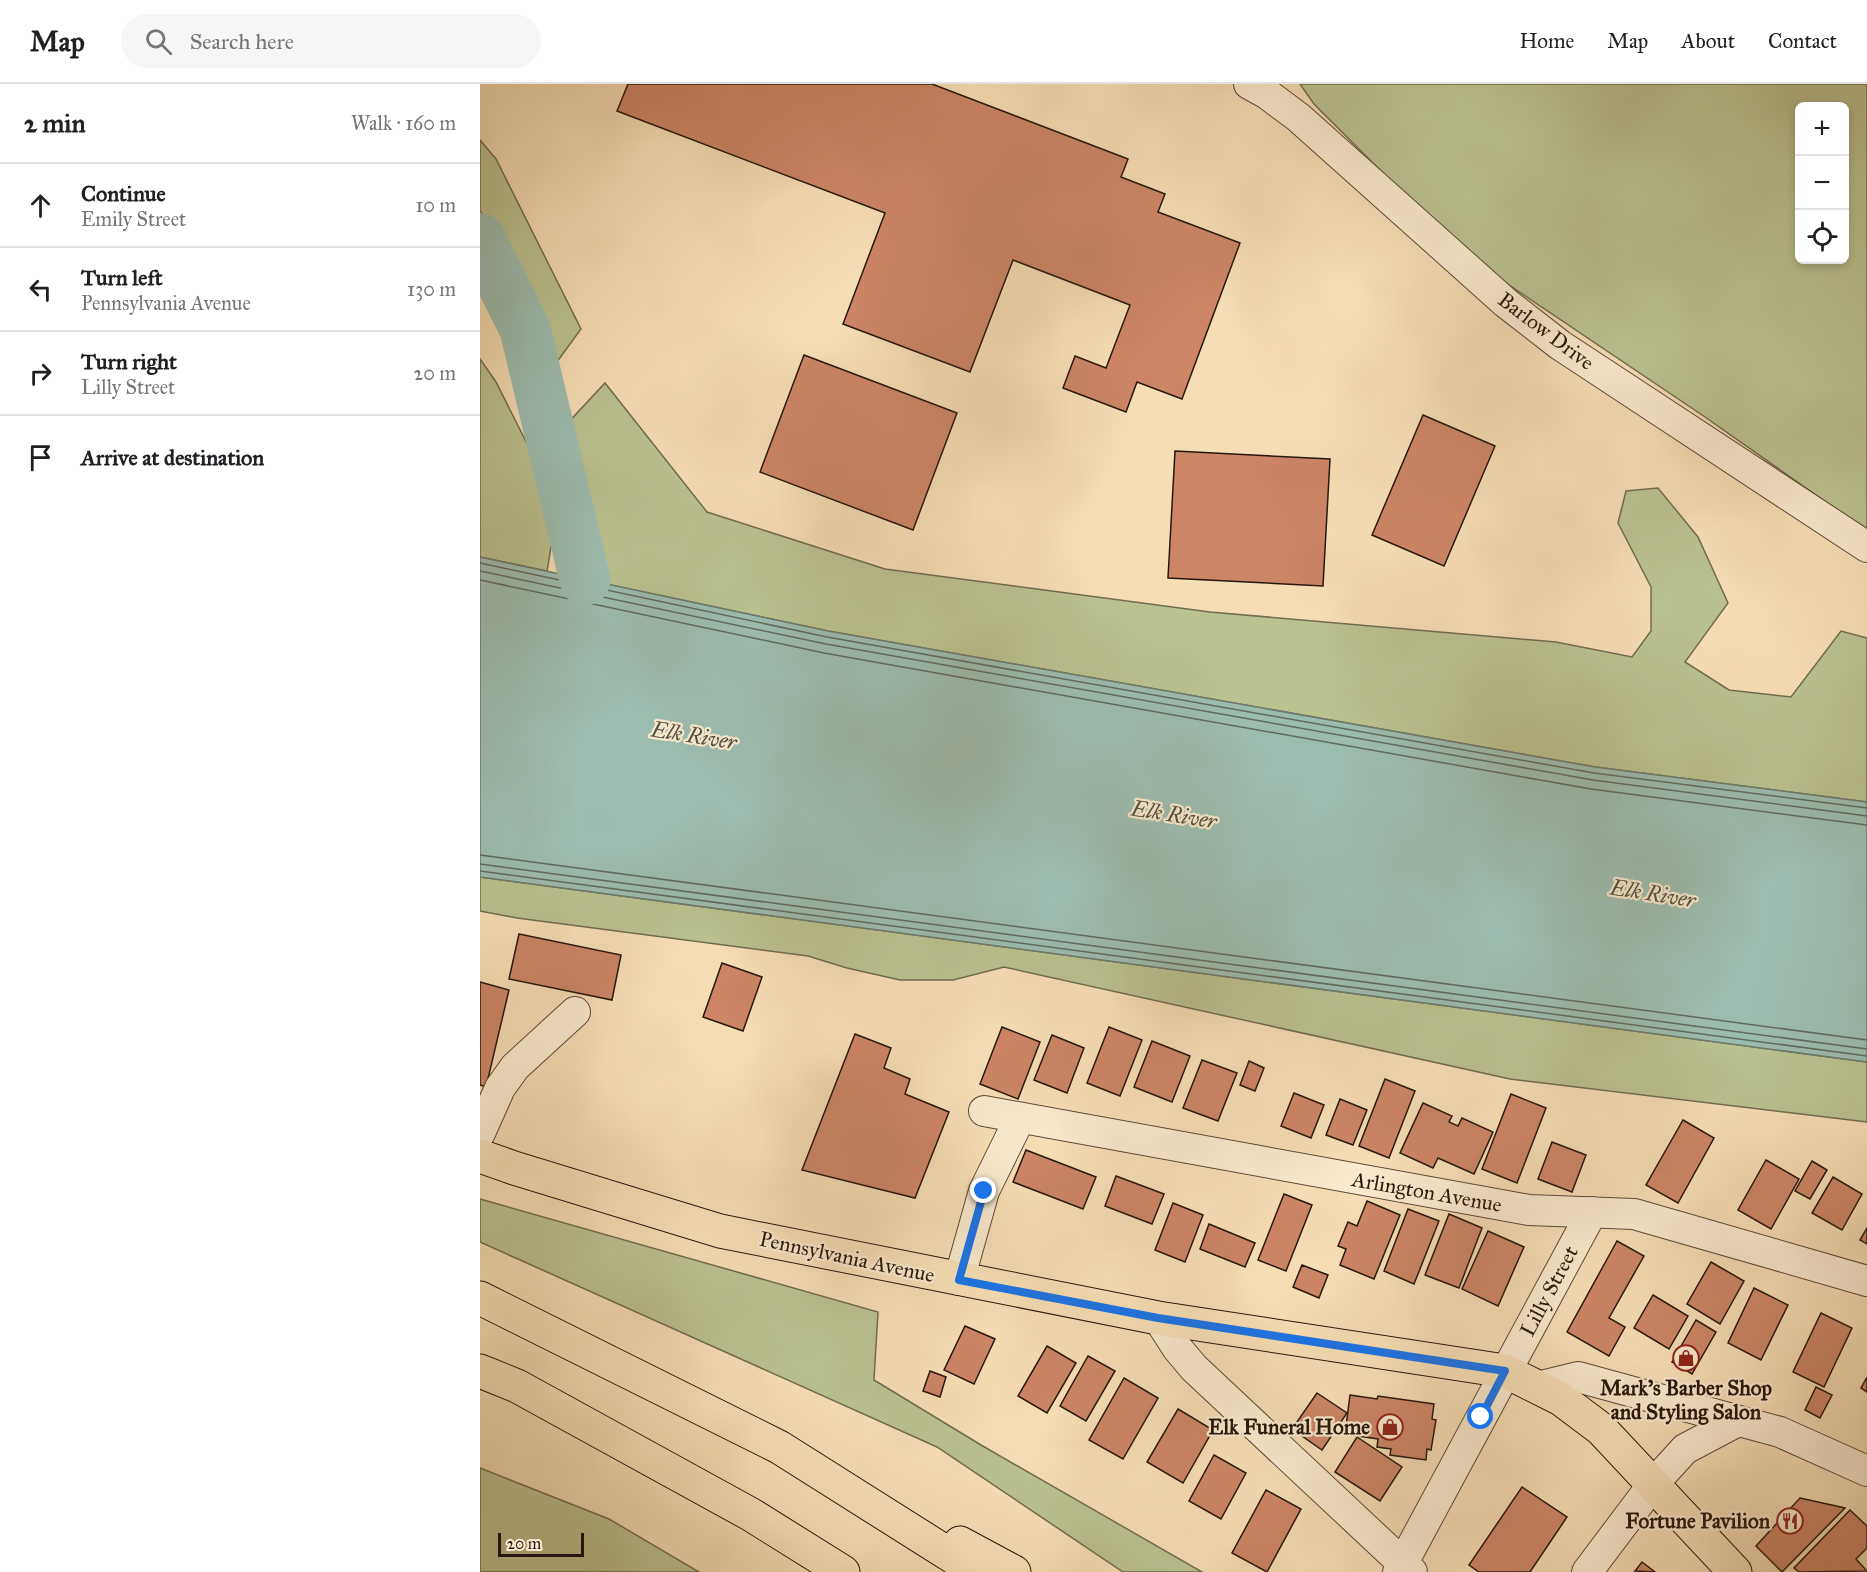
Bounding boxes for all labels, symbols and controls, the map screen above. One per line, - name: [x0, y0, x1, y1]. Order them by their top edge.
- search box: [121, 14, 541, 68]
- text: Map: [30, 24, 85, 59]
- icon: search: [142, 25, 175, 58]
- text: Search here: [190, 28, 294, 55]
- text: Home: [1519, 28, 1574, 54]
- text: Map: [1607, 28, 1648, 54]
- text: About: [1681, 28, 1735, 54]
- text: Contact: [1768, 28, 1837, 54]
- map controls: [1795, 102, 1849, 264]
- button: +: [1795, 102, 1849, 156]
- text: 2 min: [24, 107, 85, 139]
- text: Walk · 160 m: [351, 111, 456, 135]
- button: −: [1795, 156, 1849, 210]
- text: Continue: [81, 180, 166, 207]
- icon: ahead: [24, 189, 57, 222]
- text: 10 m: [415, 193, 456, 217]
- text: Emily Street: [81, 207, 186, 231]
- button: locate: [1795, 210, 1849, 264]
- text: Turn left: [81, 264, 163, 291]
- icon: left: [24, 273, 57, 306]
- text: 130 m: [407, 277, 456, 301]
- street label: Barlow Drive: [1493, 286, 1599, 376]
- text: Pennsylvania Avenue: [81, 291, 251, 315]
- text: Turn right: [81, 348, 177, 375]
- icon: right: [24, 357, 57, 390]
- text: 20 m: [413, 361, 456, 385]
- text: Lilly Street: [81, 375, 175, 399]
- icon: arrive: [24, 441, 57, 474]
- text: Arrive at destination: [81, 444, 264, 471]
- water label: Elk River: [648, 715, 740, 756]
- water label: Elk River: [1128, 794, 1220, 835]
- water label: Elk River: [1607, 873, 1699, 914]
- street label: Arlington Avenue: [1349, 1166, 1504, 1218]
- route end: [970, 1177, 996, 1203]
- street label: Pennsylvania Avenue: [757, 1226, 937, 1288]
- street label: Lilly Street: [1514, 1241, 1584, 1341]
- shop icon: Mark's Barber Shop and Styling Salon: [1671, 1343, 1701, 1373]
- place label: Mark's Barber Shop and Styling Salon: [1600, 1375, 1773, 1425]
- route start: [1467, 1403, 1493, 1429]
- shop icon: Elk Funeral Home: [1375, 1412, 1405, 1442]
- place label: Elk Funeral Home: [1208, 1414, 1370, 1440]
- restaurant icon: Fortune Pavilion: [1775, 1506, 1805, 1536]
- place label: Fortune Pavilion: [1625, 1508, 1771, 1534]
- scale bar: [498, 1530, 584, 1558]
- text: 20 m: [507, 1534, 541, 1553]

